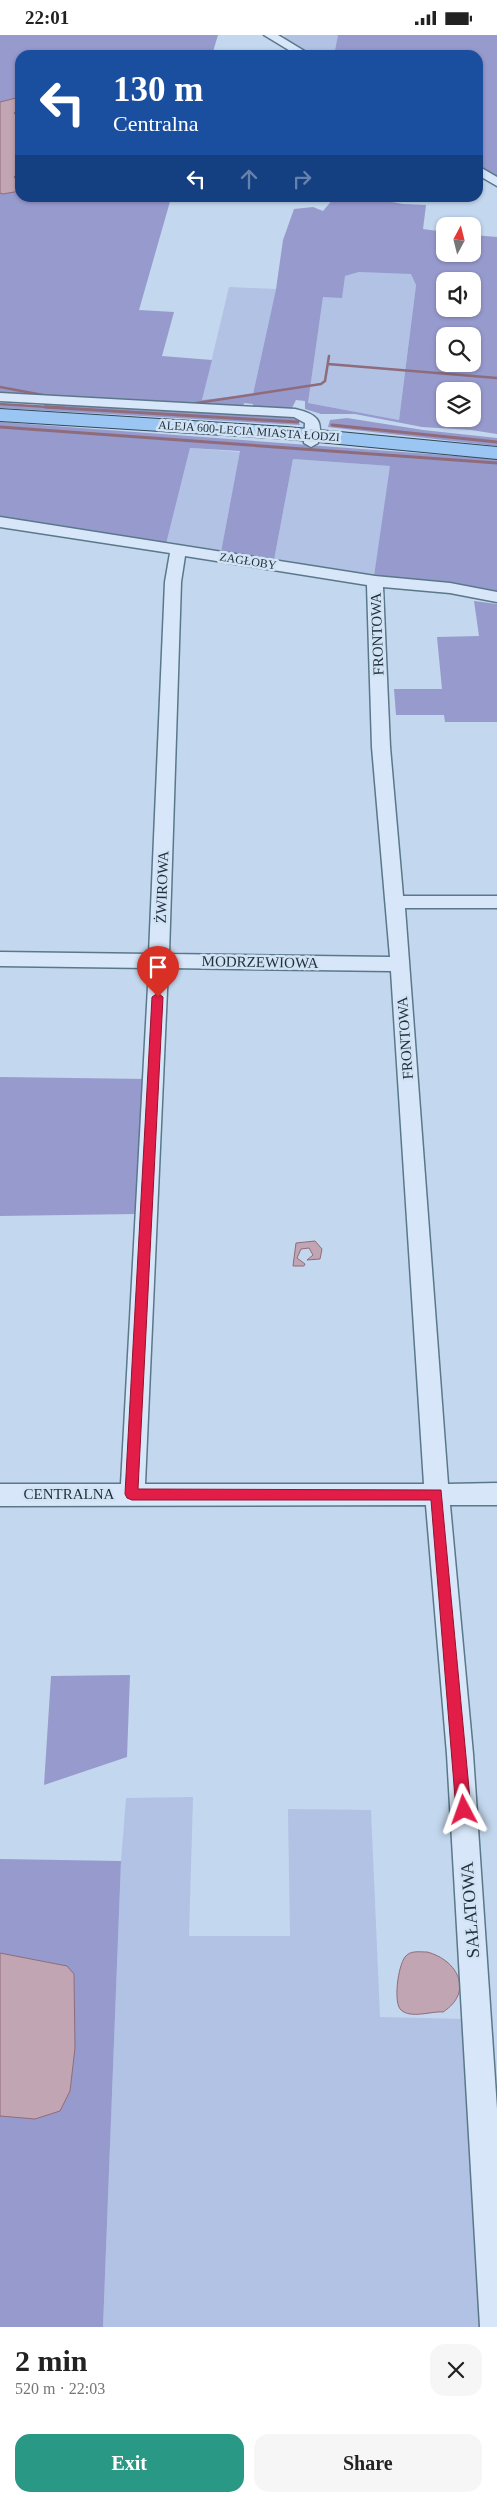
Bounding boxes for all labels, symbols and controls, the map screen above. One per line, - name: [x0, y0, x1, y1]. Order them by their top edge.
- text: 22:01: [25, 7, 69, 28]
- icon: left: [30, 70, 95, 135]
- text: 130 m: [113, 70, 203, 109]
- text: Centralna: [113, 111, 199, 136]
- icon: left: [182, 165, 210, 193]
- icon: ahead: [235, 165, 263, 193]
- icon: right: [288, 165, 316, 193]
- north arrow: [436, 217, 481, 263]
- map controls: [436, 217, 481, 427]
- button: sound: [436, 272, 481, 317]
- button: search: [436, 327, 481, 372]
- button: layers: [436, 382, 481, 427]
- street label: ALEJA 600-LECIA MIASTA ŁODZI: [158, 418, 340, 444]
- street label: ZAGŁOBY: [219, 550, 278, 572]
- street label: FRONTOWA: [368, 592, 386, 676]
- street label: ŻWIROWA: [153, 850, 171, 923]
- pin: [137, 946, 179, 997]
- icon: arrive: [144, 953, 172, 981]
- street label: MODRZEWIOWA: [202, 953, 319, 971]
- street label: FRONTOWA: [394, 996, 416, 1080]
- street label: CENTRALNA: [24, 1486, 115, 1502]
- position arrow: [437, 1783, 489, 1835]
- street label: SAŁATOWA: [457, 1861, 483, 1959]
- text: 2 min: [15, 2344, 88, 2377]
- button: close: [430, 2344, 482, 2396]
- text: 520 m · 22:03: [15, 2380, 105, 2397]
- button: Exit: [15, 2434, 244, 2492]
- button: Share: [254, 2434, 482, 2492]

